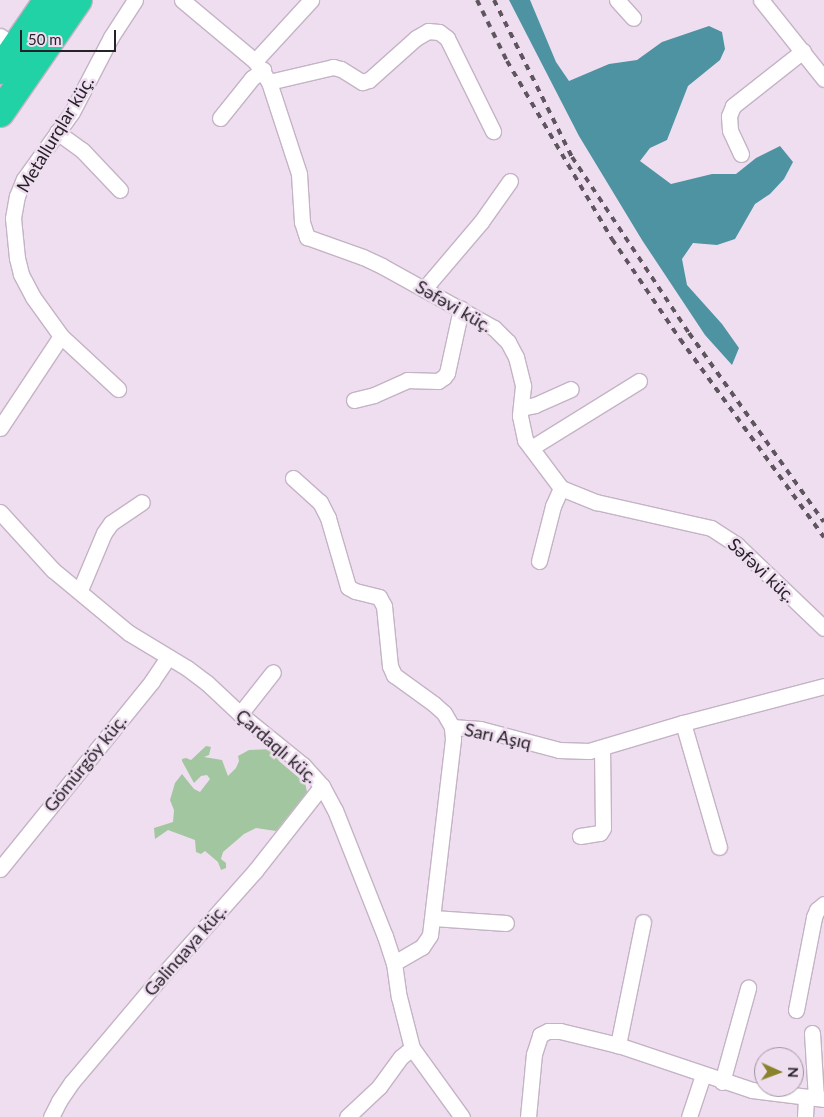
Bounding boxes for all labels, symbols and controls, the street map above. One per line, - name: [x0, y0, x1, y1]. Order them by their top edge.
- scale bar: [22, 20, 119, 52]
- text: 50 m: [28, 30, 62, 48]
- street label: Metallurqlar küç.: [12, 72, 98, 196]
- street label: Səfəvi küç.: [412, 275, 496, 337]
- street label: Səfəvi küç.: [724, 533, 800, 607]
- street label: Çardaqlı küç.: [232, 705, 322, 787]
- street label: Gömürgöy küç.: [39, 710, 131, 816]
- street label: Sarı Aşıq: [462, 718, 534, 754]
- street label: Gəlinqaya küç.: [139, 900, 231, 1000]
- north arrow: [754, 1047, 804, 1097]
- text: N: [785, 1067, 802, 1078]

